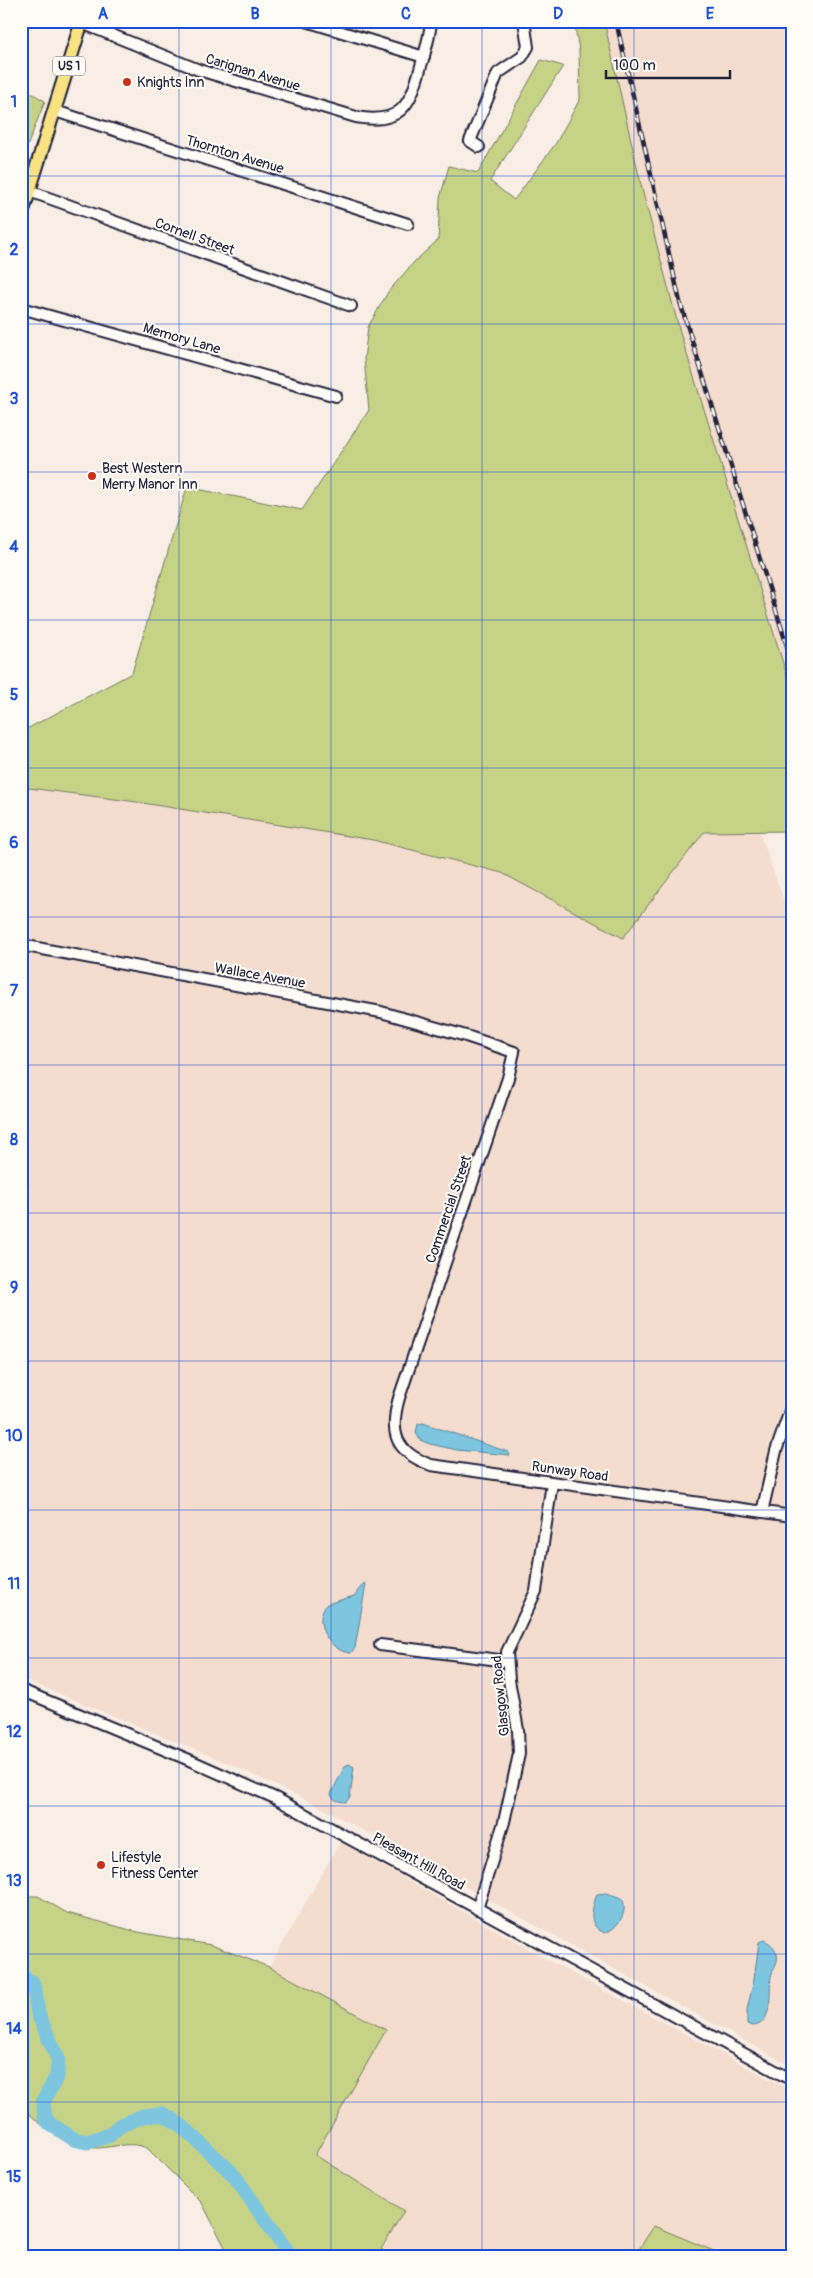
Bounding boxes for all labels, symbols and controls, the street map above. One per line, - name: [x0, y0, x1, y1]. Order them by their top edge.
- text: A: [98, 4, 109, 24]
- text: B: [250, 4, 260, 24]
- text: C: [401, 4, 411, 24]
- text: D: [553, 4, 563, 24]
- text: E: [706, 4, 715, 24]
- scale bar: [606, 48, 729, 80]
- street label: Carignan Avenue: [204, 50, 302, 95]
- road number: US 1: [53, 56, 85, 76]
- text: 100 m: [613, 56, 656, 75]
- place label: Knights Inn: [137, 74, 204, 91]
- marker: Knights Inn: [121, 76, 133, 88]
- text: 1: [11, 92, 17, 112]
- street label: Thornton Avenue: [184, 131, 286, 177]
- street label: Cornell Street: [153, 214, 237, 259]
- text: 2: [10, 240, 19, 260]
- street label: Memory Lane: [141, 319, 223, 358]
- text: 3: [10, 389, 19, 409]
- place label: Best Western Merry Manor Inn: [102, 460, 198, 493]
- marker: Best Western Merry Manor Inn: [86, 470, 98, 482]
- text: 4: [9, 537, 19, 557]
- text: 5: [10, 685, 19, 705]
- text: 6: [9, 833, 19, 853]
- street label: Wallace Avenue: [213, 959, 307, 992]
- text: 7: [10, 981, 19, 1001]
- text: 8: [10, 1130, 18, 1150]
- street label: Commercial Street: [422, 1153, 475, 1265]
- text: 9: [10, 1278, 18, 1298]
- text: 10: [5, 1426, 23, 1446]
- street label: Runway Road: [531, 1458, 609, 1485]
- text: 11: [8, 1574, 20, 1594]
- street label: Glasgow Road: [488, 1655, 513, 1737]
- text: 12: [6, 1722, 22, 1742]
- street label: Pleasant Hill Road: [369, 1829, 468, 1894]
- place label: Lifestyle Fitness Center: [111, 1849, 199, 1882]
- marker: Lifestyle Fitness Center: [95, 1859, 107, 1871]
- text: 13: [6, 1871, 22, 1891]
- text: 14: [6, 2019, 22, 2039]
- text: 15: [7, 2167, 22, 2187]

